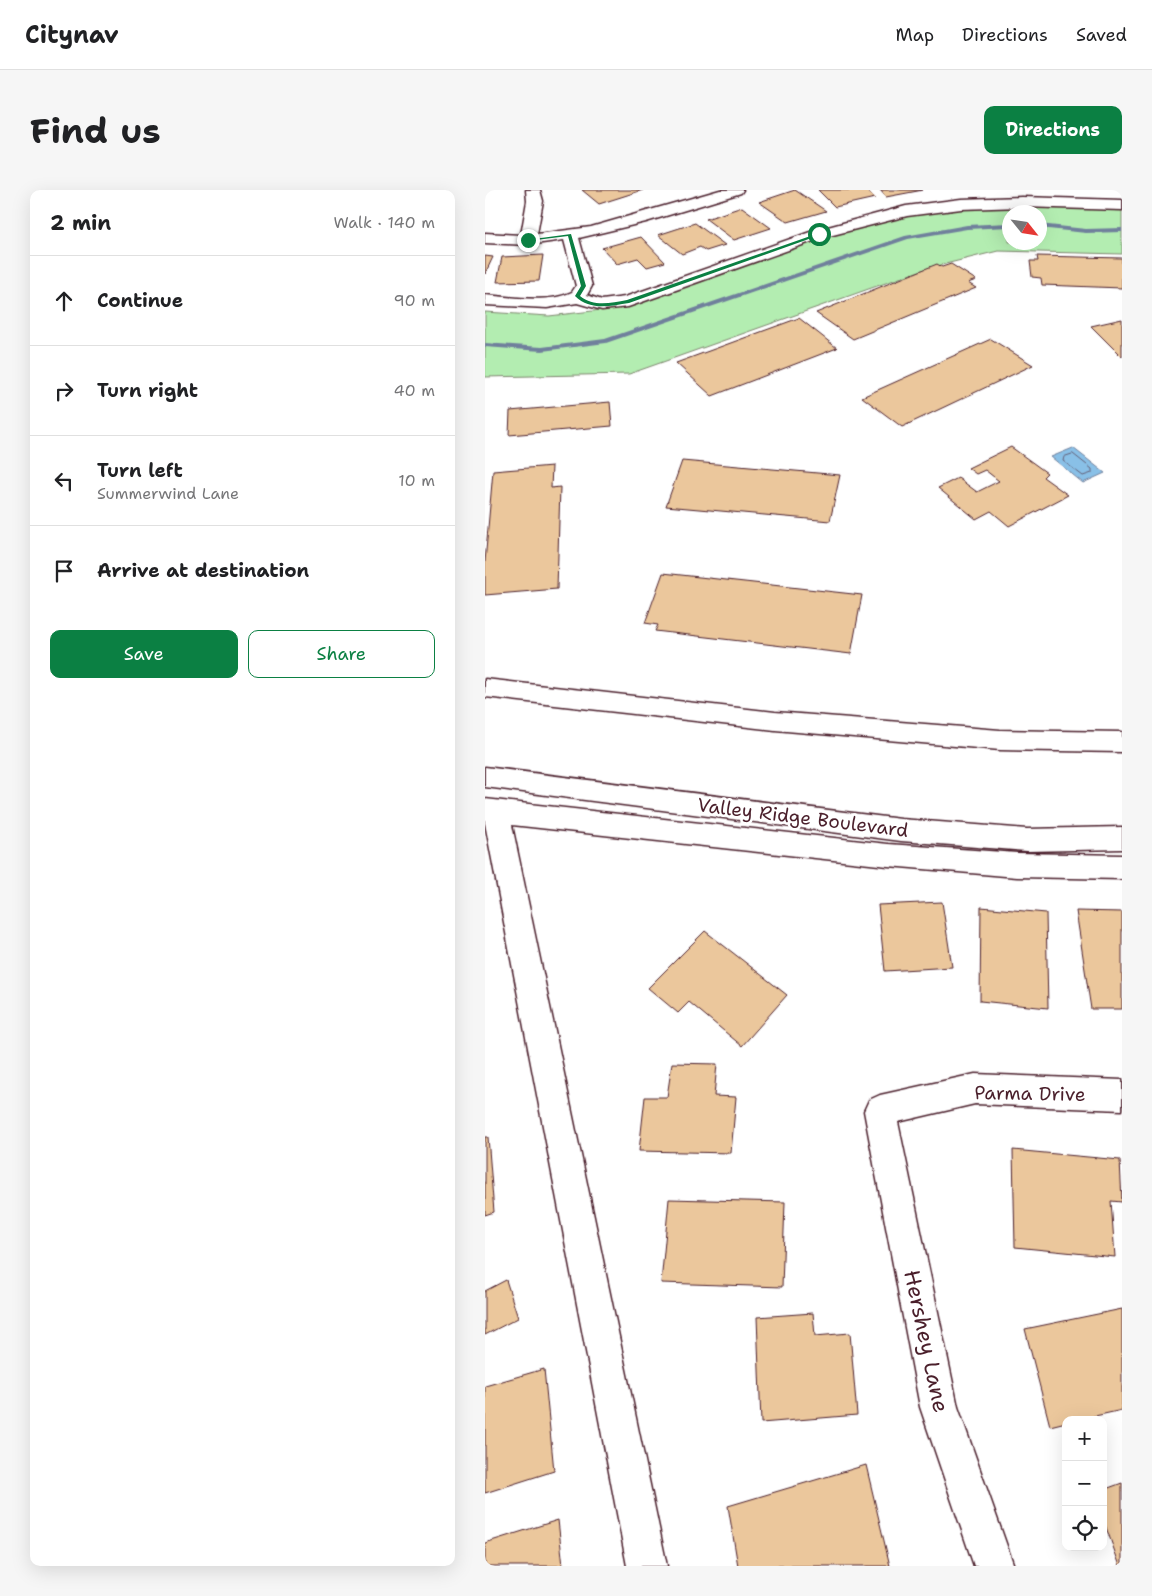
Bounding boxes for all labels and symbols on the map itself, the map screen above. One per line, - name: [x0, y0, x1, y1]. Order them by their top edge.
- north arrow: [1002, 205, 1047, 250]
- route start: [808, 223, 831, 246]
- route end: [517, 229, 540, 252]
- street label: Valley Ridge Boulevard: [696, 792, 910, 843]
- street label: Parma Drive: [974, 1080, 1086, 1107]
- street label: Hershey Lane: [897, 1267, 956, 1415]

